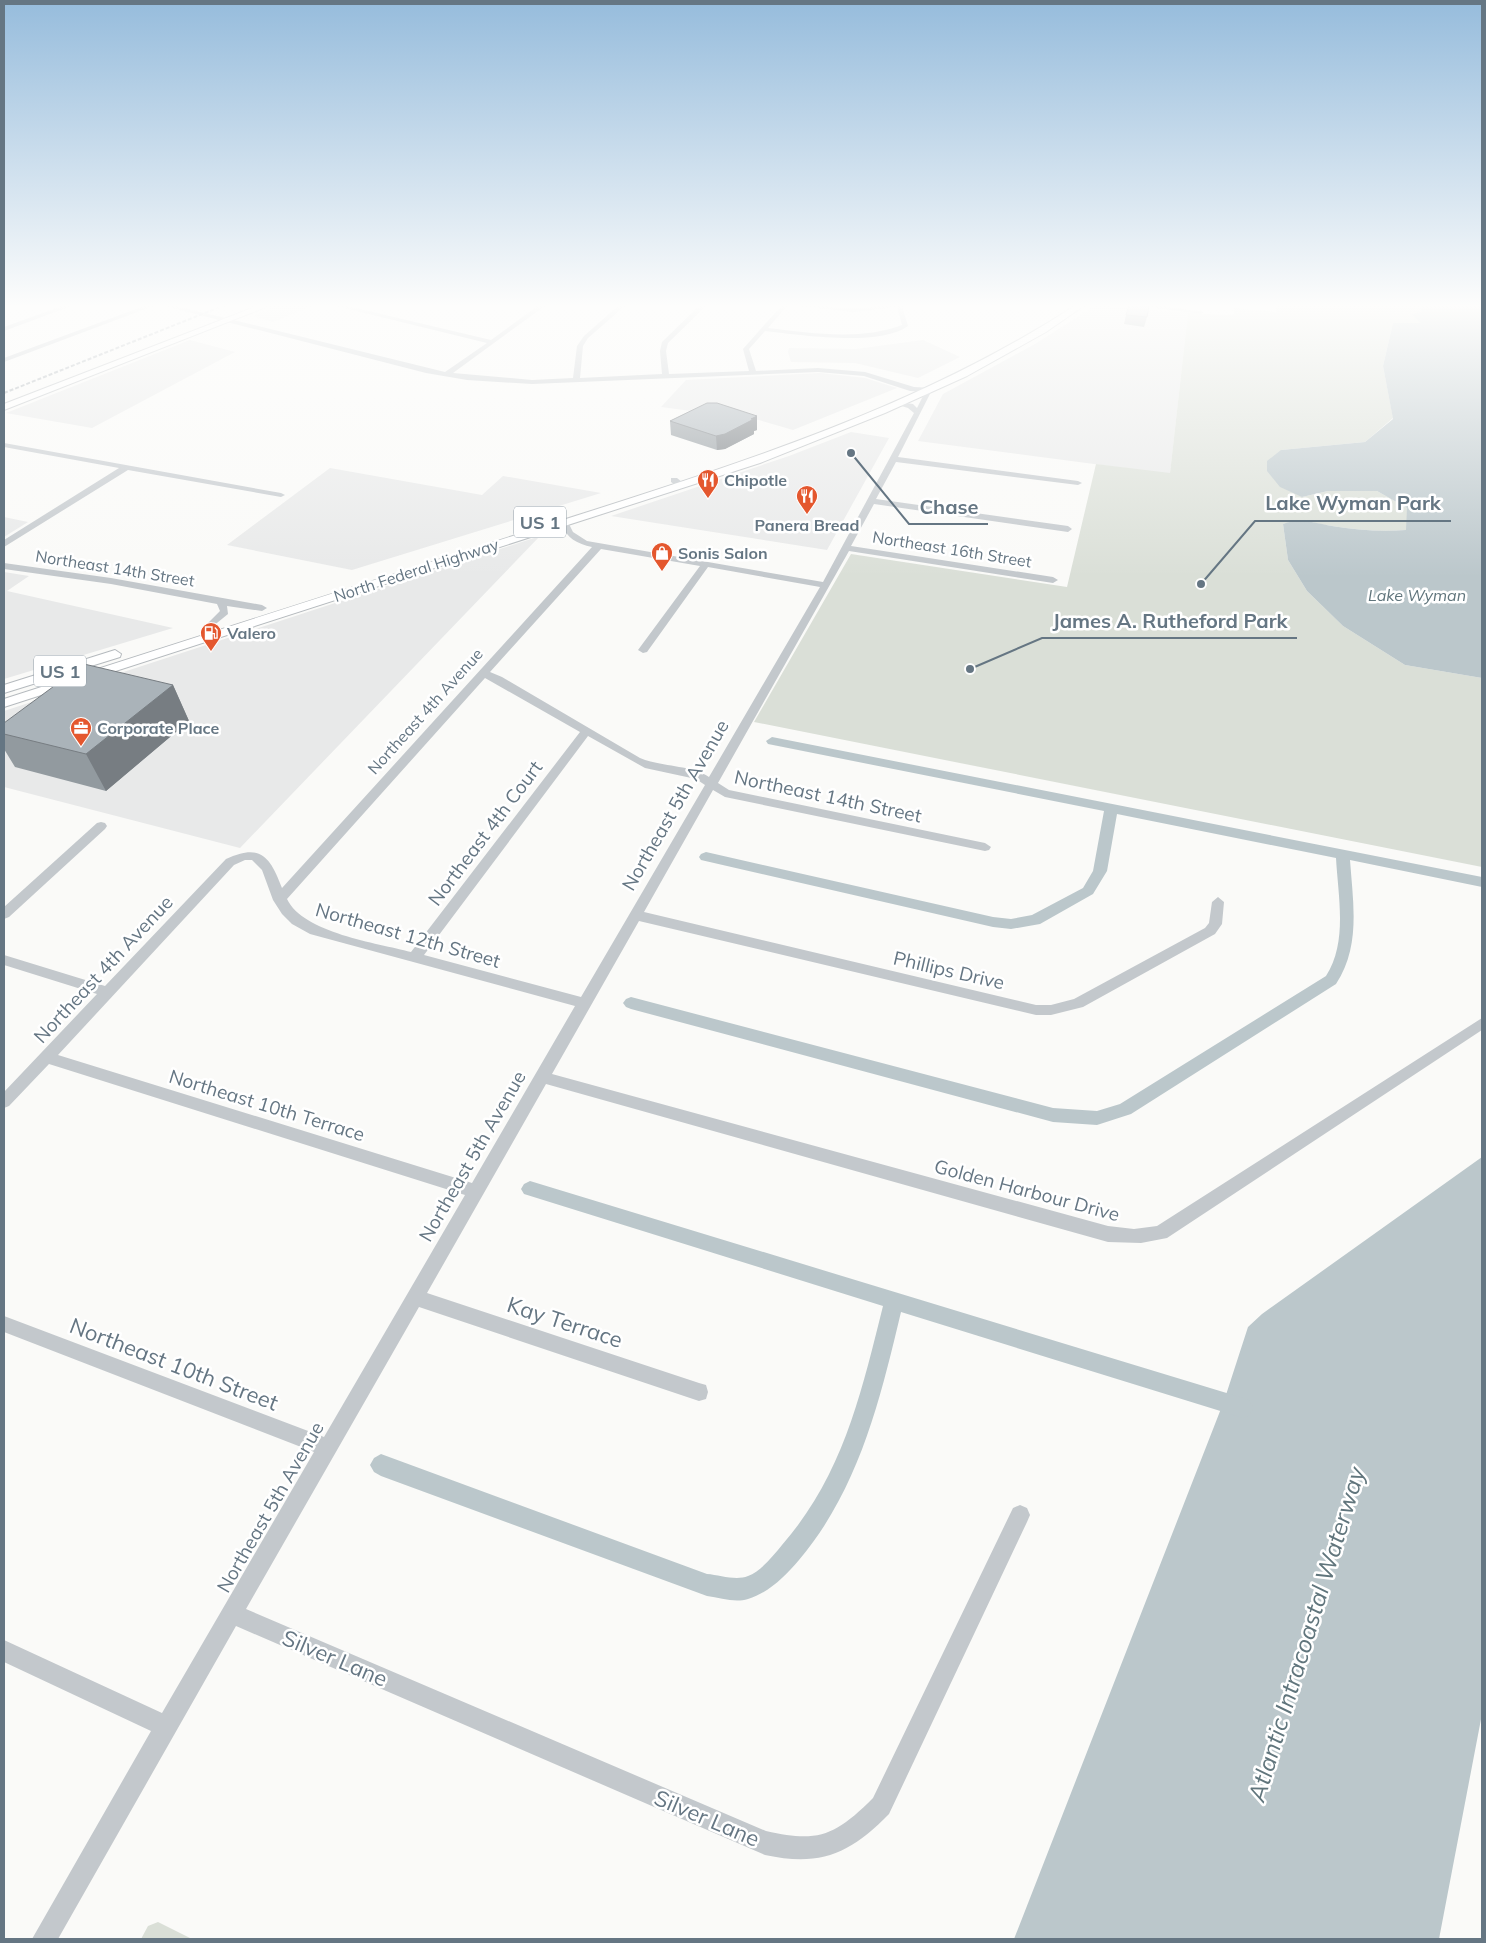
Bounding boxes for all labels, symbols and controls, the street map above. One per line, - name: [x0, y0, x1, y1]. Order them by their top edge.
- restaurant icon: Chipotle: [696, 468, 720, 499]
- place label: Chipotle: [724, 470, 787, 490]
- restaurant icon: Panera Bread: [795, 484, 819, 515]
- callout: Lake Wyman Park: [1255, 486, 1451, 521]
- callout: Chase: [909, 489, 988, 524]
- text: Lake Wyman Park: [1265, 490, 1442, 515]
- text: Chase: [919, 494, 979, 519]
- road number: US 1: [514, 507, 566, 538]
- place label: Panera Bread: [755, 515, 859, 535]
- street label: Northeast 16th Street: [871, 527, 1033, 572]
- street label: North Federal Highway: [331, 534, 501, 606]
- shop icon: Sonis Salon: [650, 541, 674, 572]
- place label: Sonis Salon: [678, 543, 768, 563]
- street label: Northeast 14th Street: [34, 546, 196, 591]
- water label: Lake Wyman: [1368, 585, 1466, 605]
- callout: James A. Rutheford Park: [1042, 603, 1297, 638]
- text: James A. Rutheford Park: [1052, 608, 1289, 633]
- fuel station icon: Valero: [199, 621, 223, 652]
- place label: Valero: [226, 623, 276, 643]
- street label: Northeast 4th Avenue: [363, 644, 487, 778]
- road number: US 1: [34, 656, 86, 686]
- street label: Northeast 5th Avenue: [616, 715, 734, 895]
- office icon: Corporate Place: [69, 716, 93, 747]
- place label: Corporate Place: [97, 718, 219, 738]
- street label: Northeast 4th Court: [423, 756, 548, 910]
- street label: Northeast 14th Street: [732, 764, 924, 828]
- street label: Northeast 4th Avenue: [28, 890, 178, 1048]
- street label: Northeast 12th Street: [313, 897, 503, 973]
- street label: Phillips Drive: [891, 946, 1007, 994]
- street label: Northeast 10th Terrace: [166, 1064, 368, 1146]
- street label: Northeast 5th Avenue: [413, 1066, 531, 1246]
- street label: Golden Harbour Drive: [932, 1154, 1122, 1226]
- street label: Kay Terrace: [504, 1290, 626, 1354]
- street label: Northeast 10th Street: [66, 1311, 283, 1417]
- street label: Northeast 5th Avenue: [211, 1417, 329, 1597]
- water label: Atlantic Intracoastal Waterway: [1240, 1462, 1372, 1806]
- street label: Silver Lane: [278, 1623, 392, 1693]
- street label: Silver Lane: [650, 1783, 764, 1853]

